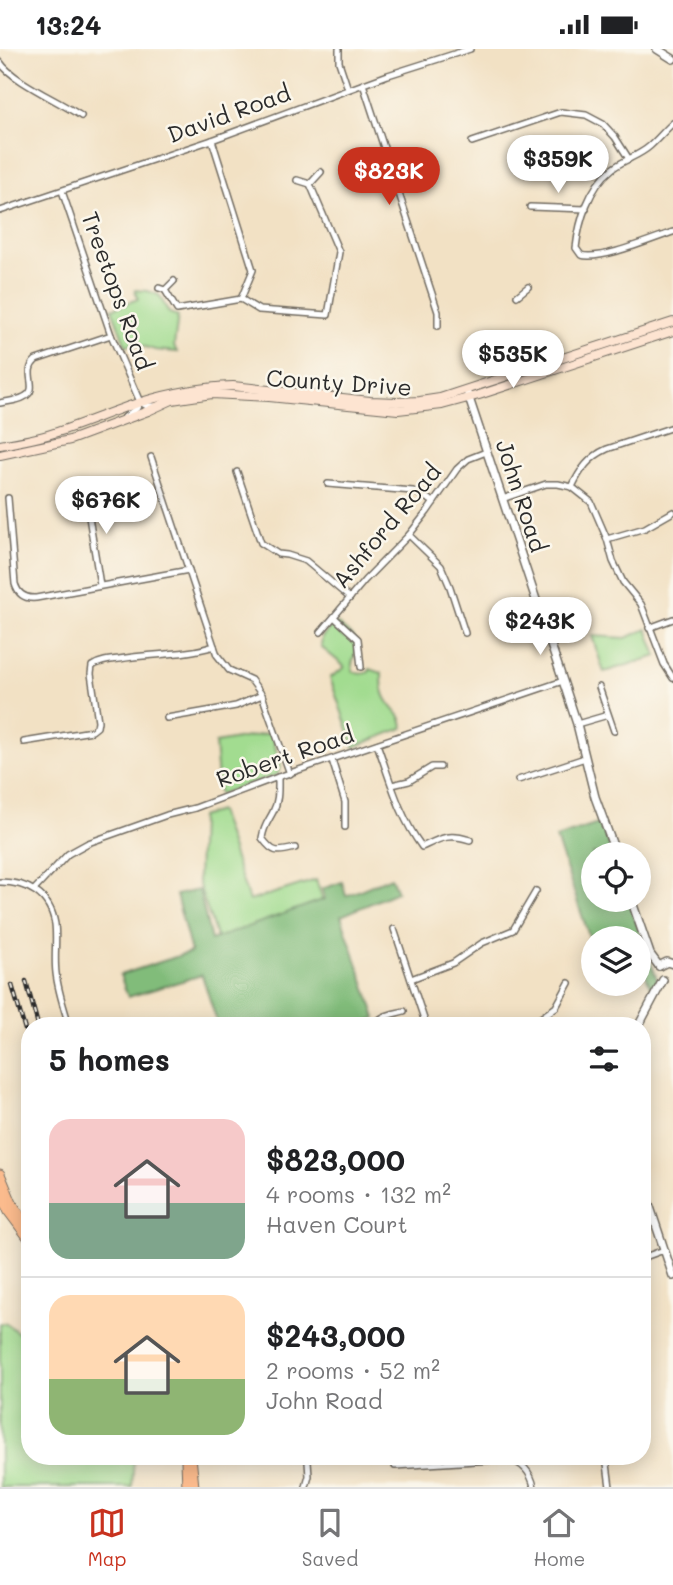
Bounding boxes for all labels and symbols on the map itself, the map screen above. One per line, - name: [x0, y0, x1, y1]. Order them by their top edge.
- street label: David Road: [163, 77, 294, 149]
- pin: $359K: [509, 135, 607, 195]
- pin: $823K: [340, 148, 438, 207]
- street label: Treetops Road: [75, 207, 161, 374]
- pin: $535K: [464, 331, 562, 390]
- street label: County Drive: [265, 362, 413, 402]
- street label: John Road: [490, 436, 554, 556]
- street label: Ashford Road: [325, 457, 447, 594]
- pin: $676K: [57, 477, 155, 536]
- pin: $243K: [491, 597, 589, 657]
- street label: Robert Road: [212, 718, 357, 794]

